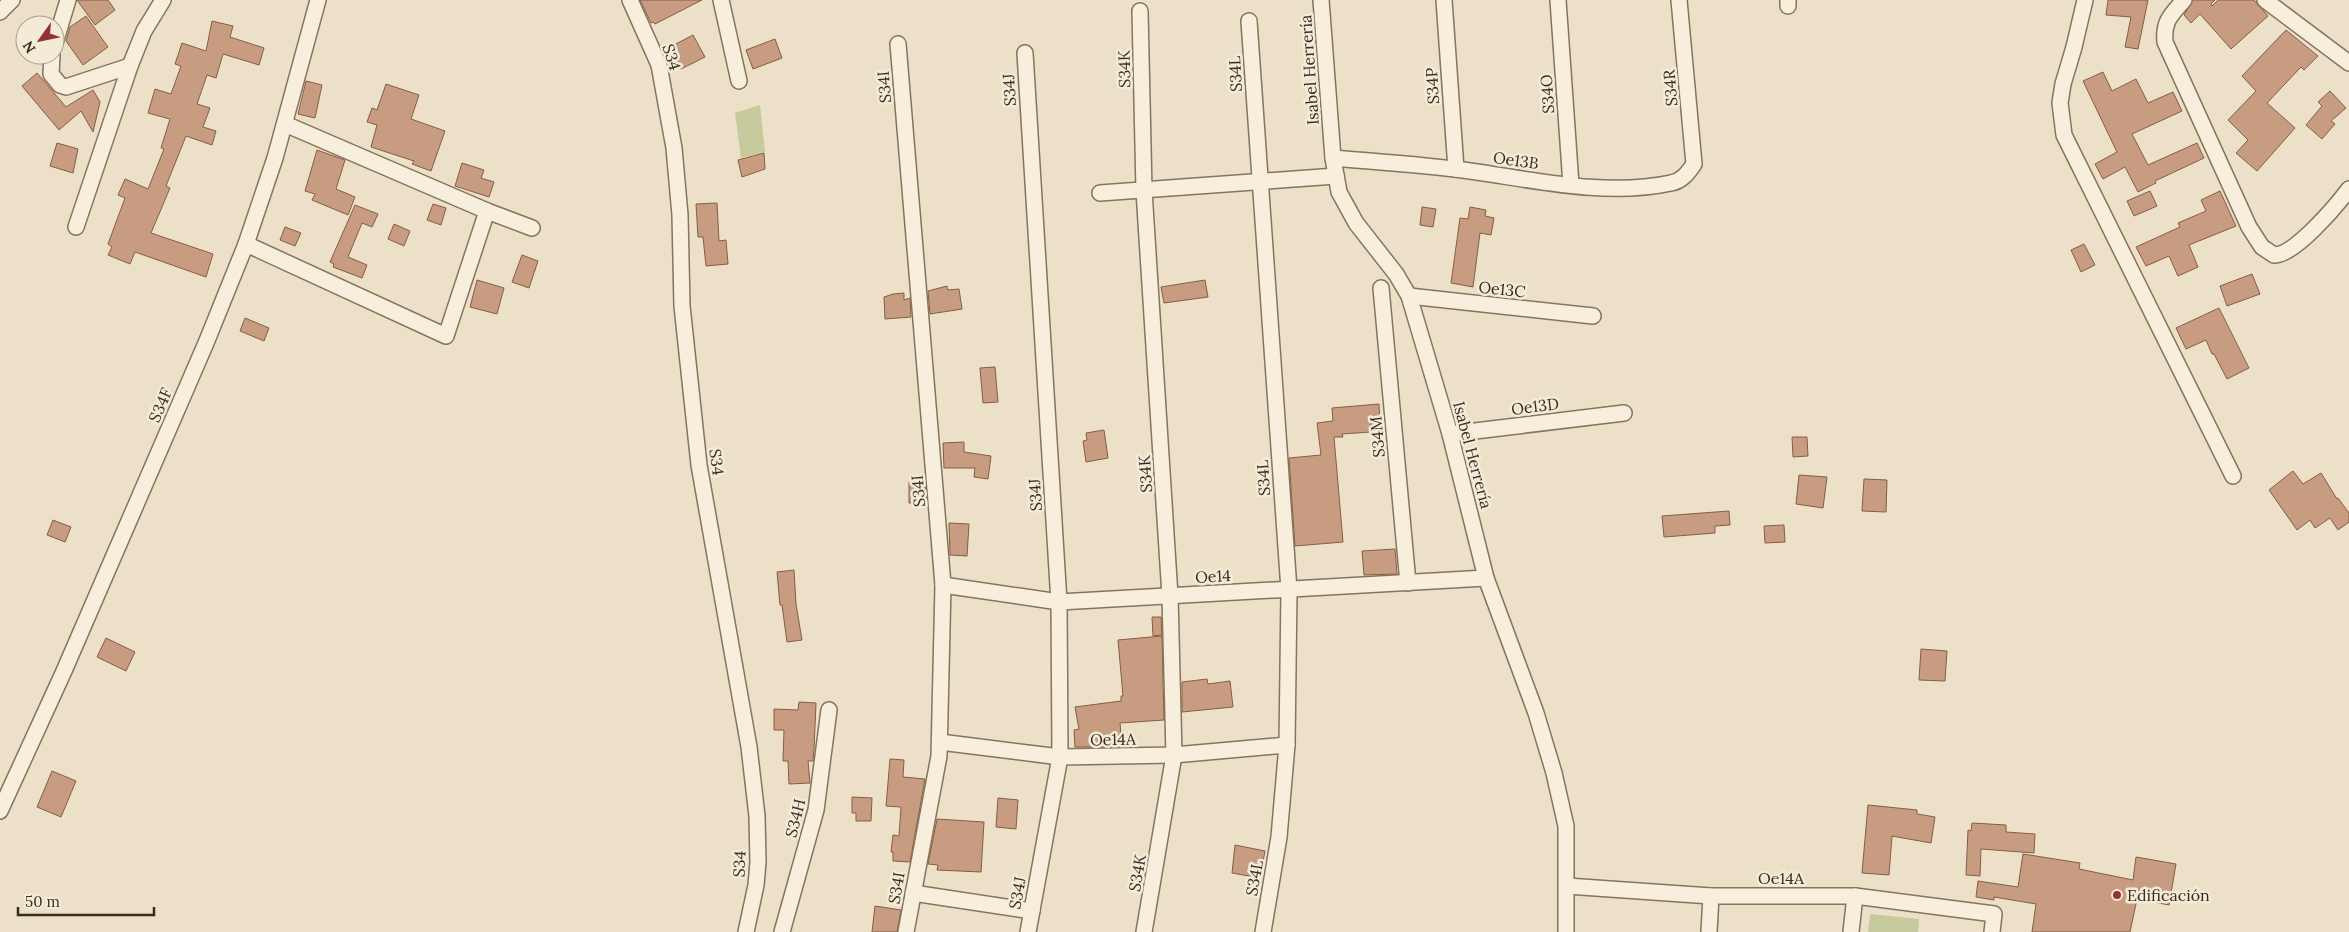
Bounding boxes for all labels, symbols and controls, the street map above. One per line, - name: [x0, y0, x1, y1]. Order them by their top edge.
- street label: Isabel Herrería: [1295, 14, 1323, 126]
- north arrow: [15, 15, 65, 65]
- text: N: [19, 37, 40, 57]
- street label: S34: [658, 41, 686, 73]
- street label: S34K: [1114, 50, 1134, 88]
- street label: S34L: [1224, 56, 1246, 92]
- street label: S34P: [1421, 67, 1443, 105]
- street label: S34R: [1658, 68, 1682, 107]
- street label: S34I: [873, 70, 895, 104]
- street label: S34J: [998, 73, 1020, 107]
- street label: S34O: [1536, 74, 1558, 114]
- street label: Oe13B: [1492, 147, 1540, 173]
- street label: Oe13C: [1477, 277, 1527, 301]
- street label: S34F: [144, 385, 176, 425]
- street label: Oe13D: [1510, 393, 1560, 419]
- street label: Isabel Herrería: [1449, 399, 1497, 511]
- street label: S34M: [1365, 415, 1389, 458]
- street label: S34: [705, 447, 729, 477]
- street label: S34K: [1134, 454, 1156, 493]
- street label: S34L: [1252, 459, 1274, 497]
- street label: S34I: [907, 474, 929, 508]
- street label: S34J: [1024, 478, 1046, 512]
- street label: Oe14: [1195, 565, 1232, 587]
- street label: Oe14A: [1090, 729, 1137, 749]
- street label: S34H: [781, 797, 809, 839]
- street label: S34: [729, 850, 749, 878]
- street label: S34K: [1124, 853, 1150, 893]
- street label: S34L: [1241, 859, 1267, 897]
- street label: Oe14A: [1758, 868, 1805, 888]
- street label: S34I: [883, 870, 909, 906]
- street label: S34J: [1004, 875, 1030, 911]
- scale bar: [18, 884, 154, 916]
- place label: Edificación: [2127, 885, 2210, 905]
- marker: Edificación: [2111, 889, 2123, 901]
- text: 50 m: [25, 892, 60, 911]

